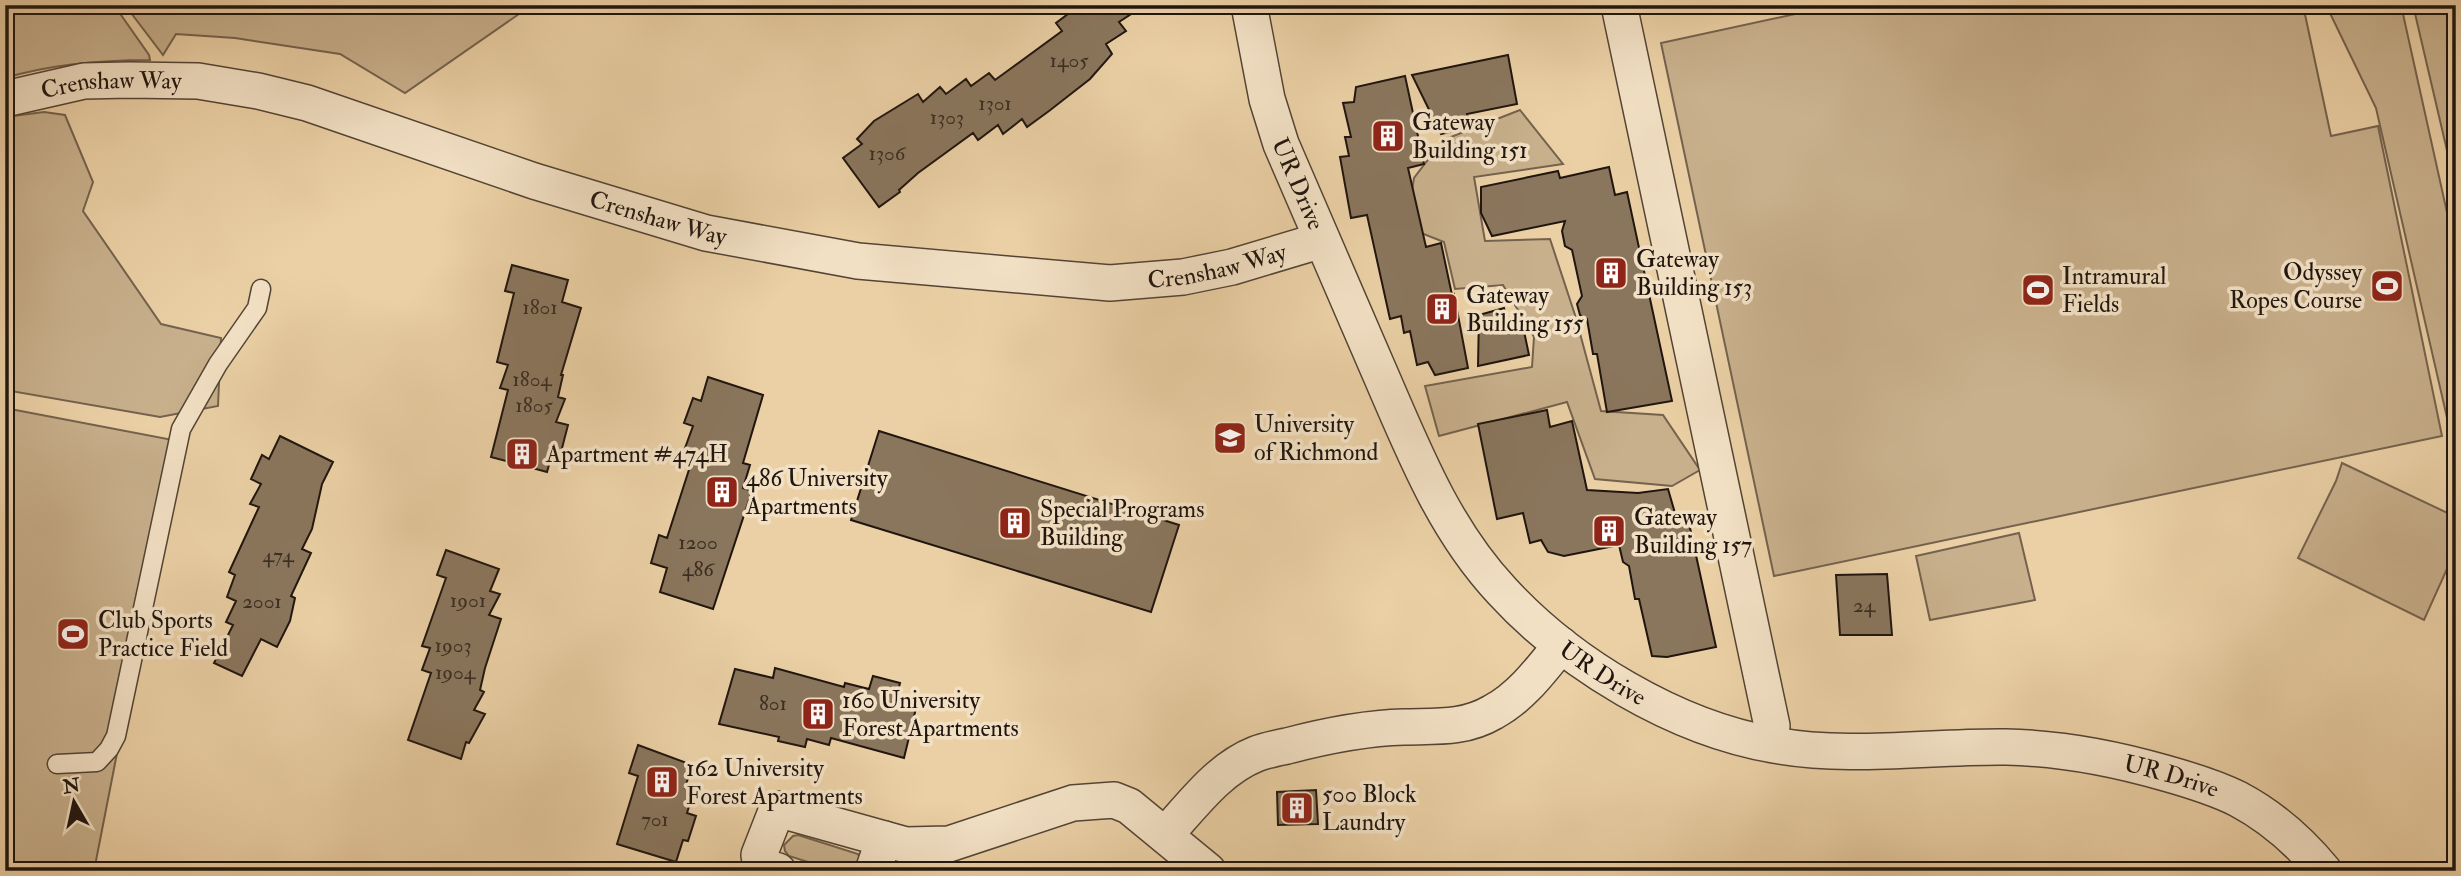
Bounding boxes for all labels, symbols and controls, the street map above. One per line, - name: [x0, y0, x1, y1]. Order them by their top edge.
- house number: 1405: [1050, 47, 1089, 74]
- street label: Crenshaw Way: [38, 65, 182, 106]
- house number: 1301: [978, 90, 1012, 117]
- house number: 1303: [930, 104, 964, 131]
- place label: Gateway Building 151: [1412, 107, 1528, 166]
- building icon: Gateway Building 151: [1369, 117, 1407, 155]
- street label: UR Drive: [1264, 133, 1331, 235]
- house number: 1306: [869, 140, 907, 167]
- street label: Crenshaw Way: [586, 184, 729, 253]
- street label: Crenshaw Way: [1146, 236, 1291, 296]
- place label: Gateway Building 153: [1636, 244, 1752, 303]
- building icon: Gateway Building 153: [1592, 254, 1630, 292]
- place label: Odyssey Ropes Course: [2229, 257, 2362, 316]
- place label: Intramural Fields: [2062, 261, 2166, 320]
- sports icon: Odyssey Ropes Course: [2368, 267, 2406, 305]
- sports icon: Intramural Fields: [2019, 271, 2057, 309]
- place label: Gateway Building 155: [1466, 280, 1584, 339]
- building icon: Gateway Building 155: [1423, 290, 1461, 328]
- house number: 1801: [522, 294, 558, 321]
- house number: 1804: [512, 366, 553, 393]
- house number: 1805: [515, 392, 553, 419]
- place label: University of Richmond: [1254, 409, 1378, 468]
- school or university icon: University of Richmond: [1211, 419, 1249, 457]
- building icon: Apartment #474H: [503, 435, 541, 473]
- place label: Apartment #474H: [545, 439, 728, 470]
- place label: 486 University Apartments: [745, 463, 888, 522]
- building icon: 486 University Apartments: [703, 473, 741, 511]
- place label: Special Programs Building: [1040, 494, 1204, 553]
- place label: Gateway Building 157: [1634, 502, 1752, 561]
- building icon: Special Programs Building: [996, 504, 1034, 542]
- building icon: Gateway Building 157: [1590, 512, 1628, 550]
- house number: 1200: [678, 529, 718, 556]
- house number: 474: [262, 542, 295, 569]
- house number: 486: [682, 556, 715, 583]
- house number: 1901: [450, 587, 486, 614]
- house number: 2001: [242, 588, 282, 615]
- house number: 24: [1853, 592, 1877, 619]
- place label: Club Sports Practice Field: [98, 605, 228, 664]
- sports icon: Club Sports Practice Field: [54, 615, 92, 653]
- house number: 1903: [435, 632, 472, 659]
- street label: UR Drive: [1553, 634, 1651, 713]
- house number: 1904: [435, 659, 477, 686]
- place label: 160 University Forest Apartments: [842, 685, 1019, 744]
- house number: 801: [759, 690, 787, 717]
- building icon: 160 University Forest Apartments: [799, 695, 837, 733]
- street label: UR Drive: [2121, 748, 2223, 805]
- place label: 162 University Forest Apartments: [686, 753, 863, 812]
- building icon: 162 University Forest Apartments: [643, 763, 681, 801]
- north arrow: [38, 768, 108, 838]
- text: N: [60, 773, 83, 800]
- place label: 500 Block Laundry: [1322, 779, 1417, 838]
- building icon: 500 Block Laundry: [1278, 789, 1316, 827]
- house number: 701: [641, 806, 669, 833]

